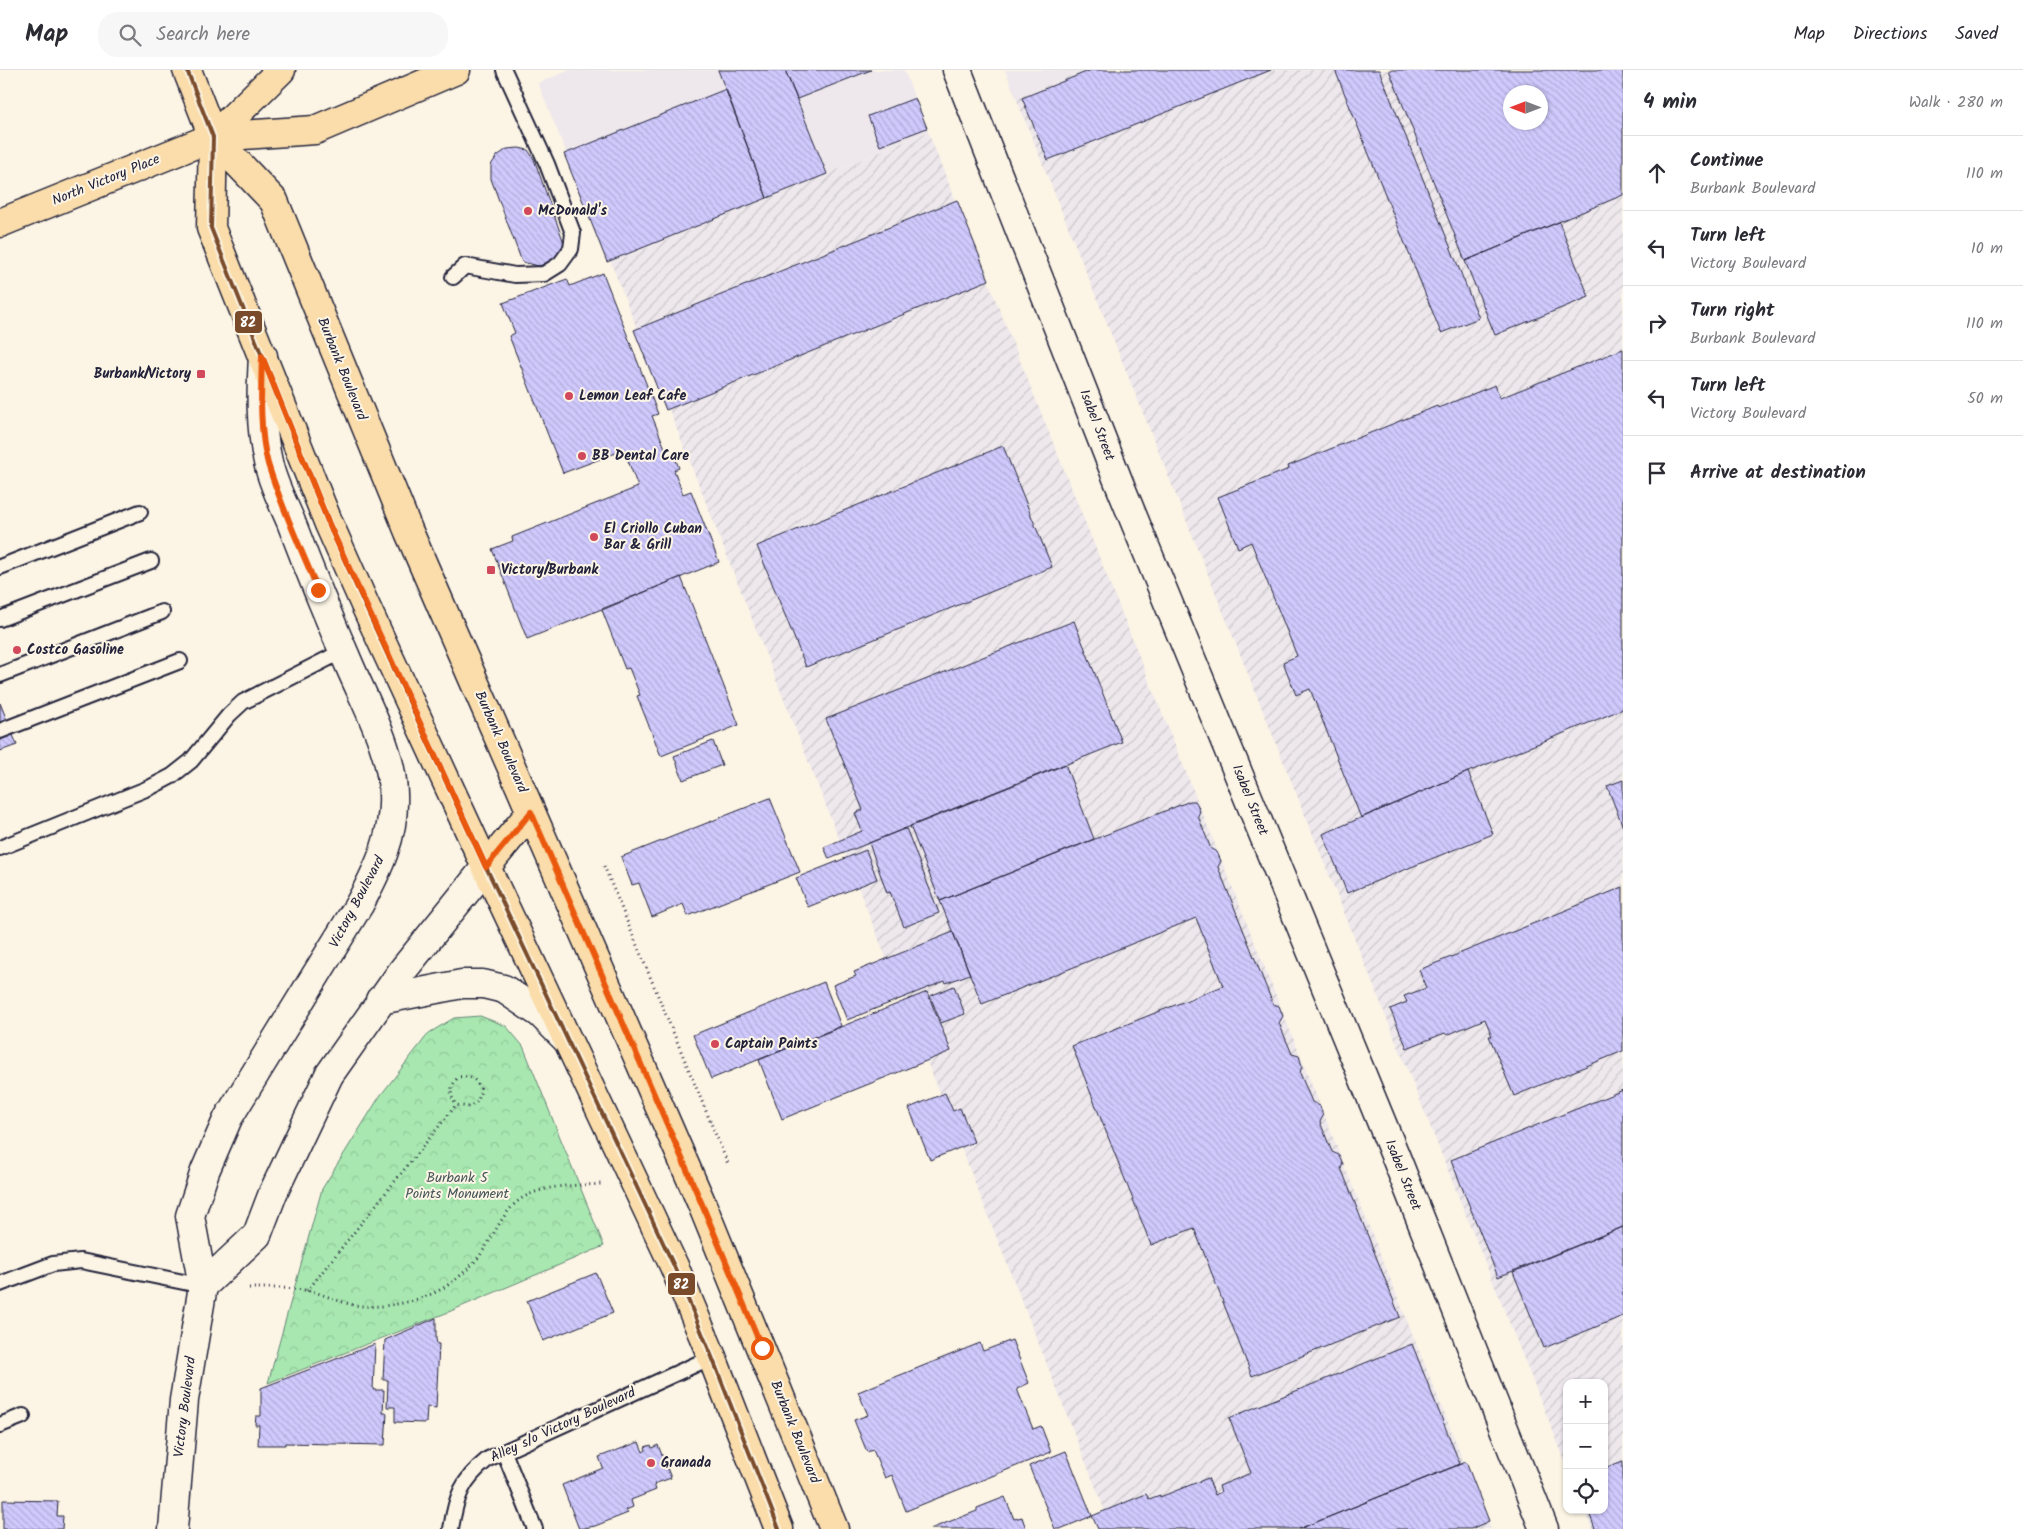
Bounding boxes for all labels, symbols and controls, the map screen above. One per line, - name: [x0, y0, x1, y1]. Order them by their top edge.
- search box: [98, 12, 448, 57]
- text: Map: [25, 15, 68, 54]
- text: Search here: [156, 20, 250, 50]
- text: Map: [1793, 20, 1825, 49]
- text: Directions: [1853, 20, 1927, 49]
- text: Saved: [1955, 20, 1998, 49]
- icon: search: [116, 21, 144, 49]
- north arrow: [1503, 85, 1548, 130]
- text: 4 min: [1643, 86, 1697, 119]
- text: Walk · 280 m: [1909, 90, 2003, 115]
- text: Continue: [1690, 146, 1763, 176]
- street label: North Victory Place: [49, 148, 164, 212]
- icon: ahead: [1643, 159, 1671, 187]
- text: 110 m: [1966, 161, 2003, 186]
- text: Burbank Boulevard: [1690, 176, 1815, 201]
- place label: McDonald's: [538, 200, 607, 222]
- marker: McDonald's: [522, 205, 534, 217]
- text: Turn left: [1690, 221, 1765, 251]
- icon: left: [1643, 234, 1671, 262]
- text: 10 m: [1971, 236, 2003, 261]
- text: Victory Boulevard: [1690, 251, 1806, 276]
- text: Turn right: [1690, 296, 1775, 326]
- icon: right: [1643, 309, 1671, 337]
- line badge: 82: [234, 310, 263, 334]
- text: 110 m: [1966, 311, 2003, 336]
- text: 82: [240, 312, 256, 334]
- street label: Burbank Boulevard: [311, 314, 373, 425]
- text: Burbank Boulevard: [1690, 326, 1815, 351]
- place label: Burbank/Victory: [94, 363, 192, 385]
- marker: Burbank/Victory: [195, 368, 207, 380]
- text: Turn left: [1690, 371, 1765, 401]
- icon: left: [1643, 384, 1671, 412]
- place label: Lemon Leaf Cafe: [579, 385, 686, 407]
- street label: Isabel Street: [1073, 386, 1121, 465]
- text: 50 m: [1967, 386, 2003, 411]
- marker: Lemon Leaf Cafe: [563, 390, 575, 402]
- text: Victory Boulevard: [1690, 401, 1806, 426]
- place label: BB Dental Care: [592, 445, 689, 467]
- marker: BB Dental Care: [576, 450, 588, 462]
- text: Arrive at destination: [1690, 458, 1866, 488]
- icon: arrive: [1643, 459, 1671, 487]
- place label: El Criollo Cuban Bar & Grill: [604, 518, 702, 556]
- marker: El Criollo Cuban Bar & Grill: [588, 531, 600, 543]
- place label: Victory/Burbank: [501, 559, 599, 581]
- marker: Victory/Burbank: [485, 564, 497, 576]
- route end: [307, 579, 330, 602]
- place label: Costco Gasoline: [27, 639, 124, 661]
- marker: Costco Gasoline: [11, 644, 23, 656]
- street label: Burbank Boulevard: [469, 687, 534, 797]
- street label: Isabel Street: [1226, 761, 1274, 839]
- street label: Victory Boulevard: [323, 851, 391, 952]
- place label: Captain Paints: [725, 1033, 818, 1055]
- marker: Captain Paints: [709, 1038, 721, 1050]
- street label: Isabel Street: [1379, 1136, 1427, 1214]
- park label: Burbank 5 Points Monument: [405, 1167, 509, 1205]
- line badge: 82: [667, 1272, 696, 1296]
- text: 82: [673, 1274, 689, 1296]
- route start: [751, 1337, 774, 1360]
- street label: Victory Boulevard: [168, 1354, 202, 1459]
- street label: Burbank Boulevard: [764, 1377, 826, 1488]
- map controls: [1563, 1379, 1608, 1514]
- button: +: [1563, 1379, 1608, 1424]
- street label: Alley s/o Victory Boulevard: [487, 1381, 640, 1468]
- button: −: [1563, 1424, 1608, 1469]
- place label: Granada: [661, 1452, 711, 1474]
- marker: Granada: [645, 1457, 657, 1469]
- button: locate: [1563, 1469, 1608, 1514]

